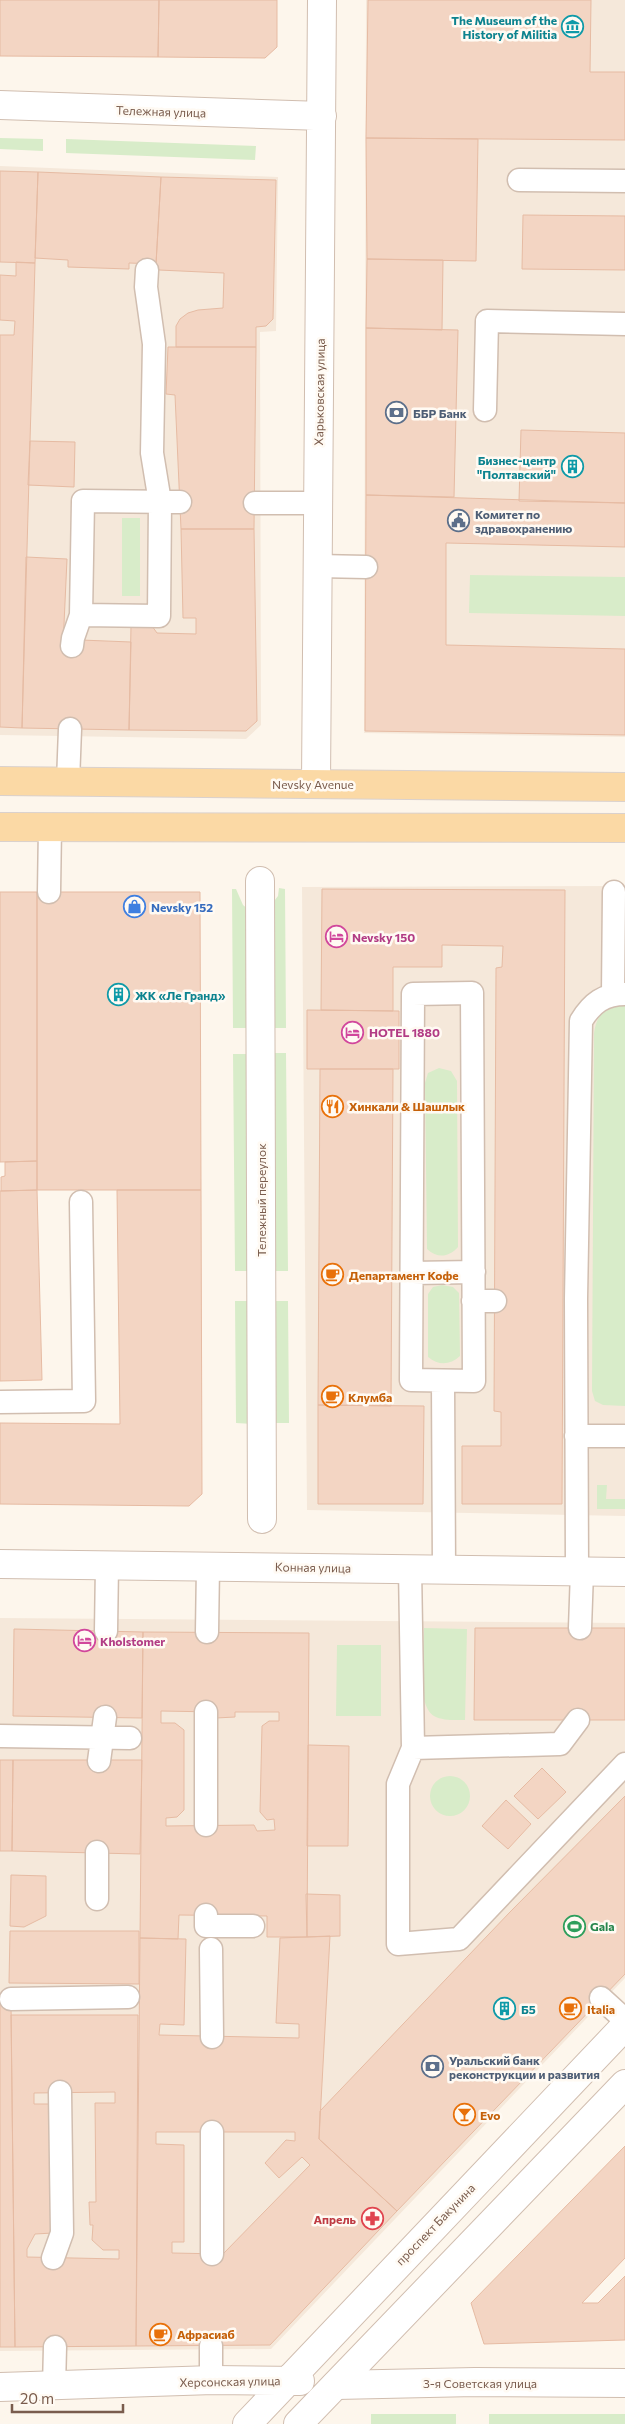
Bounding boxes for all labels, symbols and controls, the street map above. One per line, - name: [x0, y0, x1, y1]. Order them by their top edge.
- place label: The Museum of the History of Militia: [451, 13, 557, 41]
- museum icon: The Museum of the History of Militia: [561, 15, 585, 39]
- street label: Тележная улица: [116, 102, 206, 120]
- street label: Харьковская улица: [311, 338, 327, 446]
- bank icon: ББР Банк: [385, 401, 409, 425]
- place label: ББР Банк: [413, 406, 467, 420]
- place label: Бизнес-центр "Полтавский": [477, 453, 556, 481]
- building icon: Бизнес-центр "Полтавский": [560, 455, 584, 479]
- place label: Комитет по здравохранению: [475, 507, 572, 535]
- public building icon: Комитет по здравохранению: [447, 509, 471, 533]
- street label: Nevsky Avenue: [272, 777, 354, 791]
- shop icon: Nevsky 152: [123, 895, 147, 919]
- place label: Nevsky 152: [151, 900, 213, 914]
- hotel icon: Nevsky 150: [324, 925, 348, 949]
- place label: Nevsky 150: [352, 930, 415, 944]
- building icon: ЖК «Ле Гранд»: [107, 983, 131, 1007]
- place label: ЖК «Ле Гранд»: [135, 988, 226, 1002]
- hotel icon: HOTEL 1880: [341, 1020, 365, 1044]
- place label: HOTEL 1880: [369, 1025, 440, 1039]
- restaurant icon: Хинкали & Шашлык: [321, 1094, 345, 1118]
- place label: Хинкали & Шашлык: [349, 1099, 465, 1113]
- street label: Тележный переулок: [254, 1143, 268, 1257]
- cafe icon: Департамент Кофе: [321, 1263, 345, 1287]
- place label: Департамент Кофе: [349, 1268, 459, 1282]
- cafe icon: Клумба: [320, 1385, 344, 1409]
- place label: Клумба: [348, 1390, 392, 1404]
- street label: Конная улица: [275, 1559, 351, 1575]
- hotel icon: Kholstomer: [72, 1629, 96, 1653]
- place label: Kholstomer: [100, 1634, 165, 1648]
- sports icon: Gala: [562, 1914, 586, 1938]
- place label: Gala: [590, 1919, 615, 1933]
- building icon: Б5: [493, 1997, 517, 2021]
- cafe icon: Italia: [559, 1997, 583, 2021]
- place label: Б5: [521, 2002, 536, 2016]
- place label: Italia: [587, 2002, 615, 2016]
- place label: Уральский банк реконструкции и развития: [449, 2053, 600, 2081]
- bank icon: Уральский банк реконструкции и развития: [421, 2055, 445, 2079]
- bar icon: Evo: [452, 2103, 476, 2127]
- place label: Evo: [480, 2108, 500, 2122]
- street label: проспект Бакунина: [393, 2180, 477, 2268]
- pharmacy icon: Апрель: [360, 2207, 384, 2231]
- place label: Апрель: [313, 2212, 357, 2226]
- cafe icon: Афрасиаб: [149, 2322, 173, 2346]
- place label: Афрасиаб: [177, 2327, 235, 2341]
- street label: Херсонская улица: [179, 2373, 281, 2389]
- street label: 3-я Советская улица: [423, 2376, 537, 2390]
- scale bar: [12, 2382, 124, 2414]
- text: 20 m: [20, 2389, 54, 2407]

